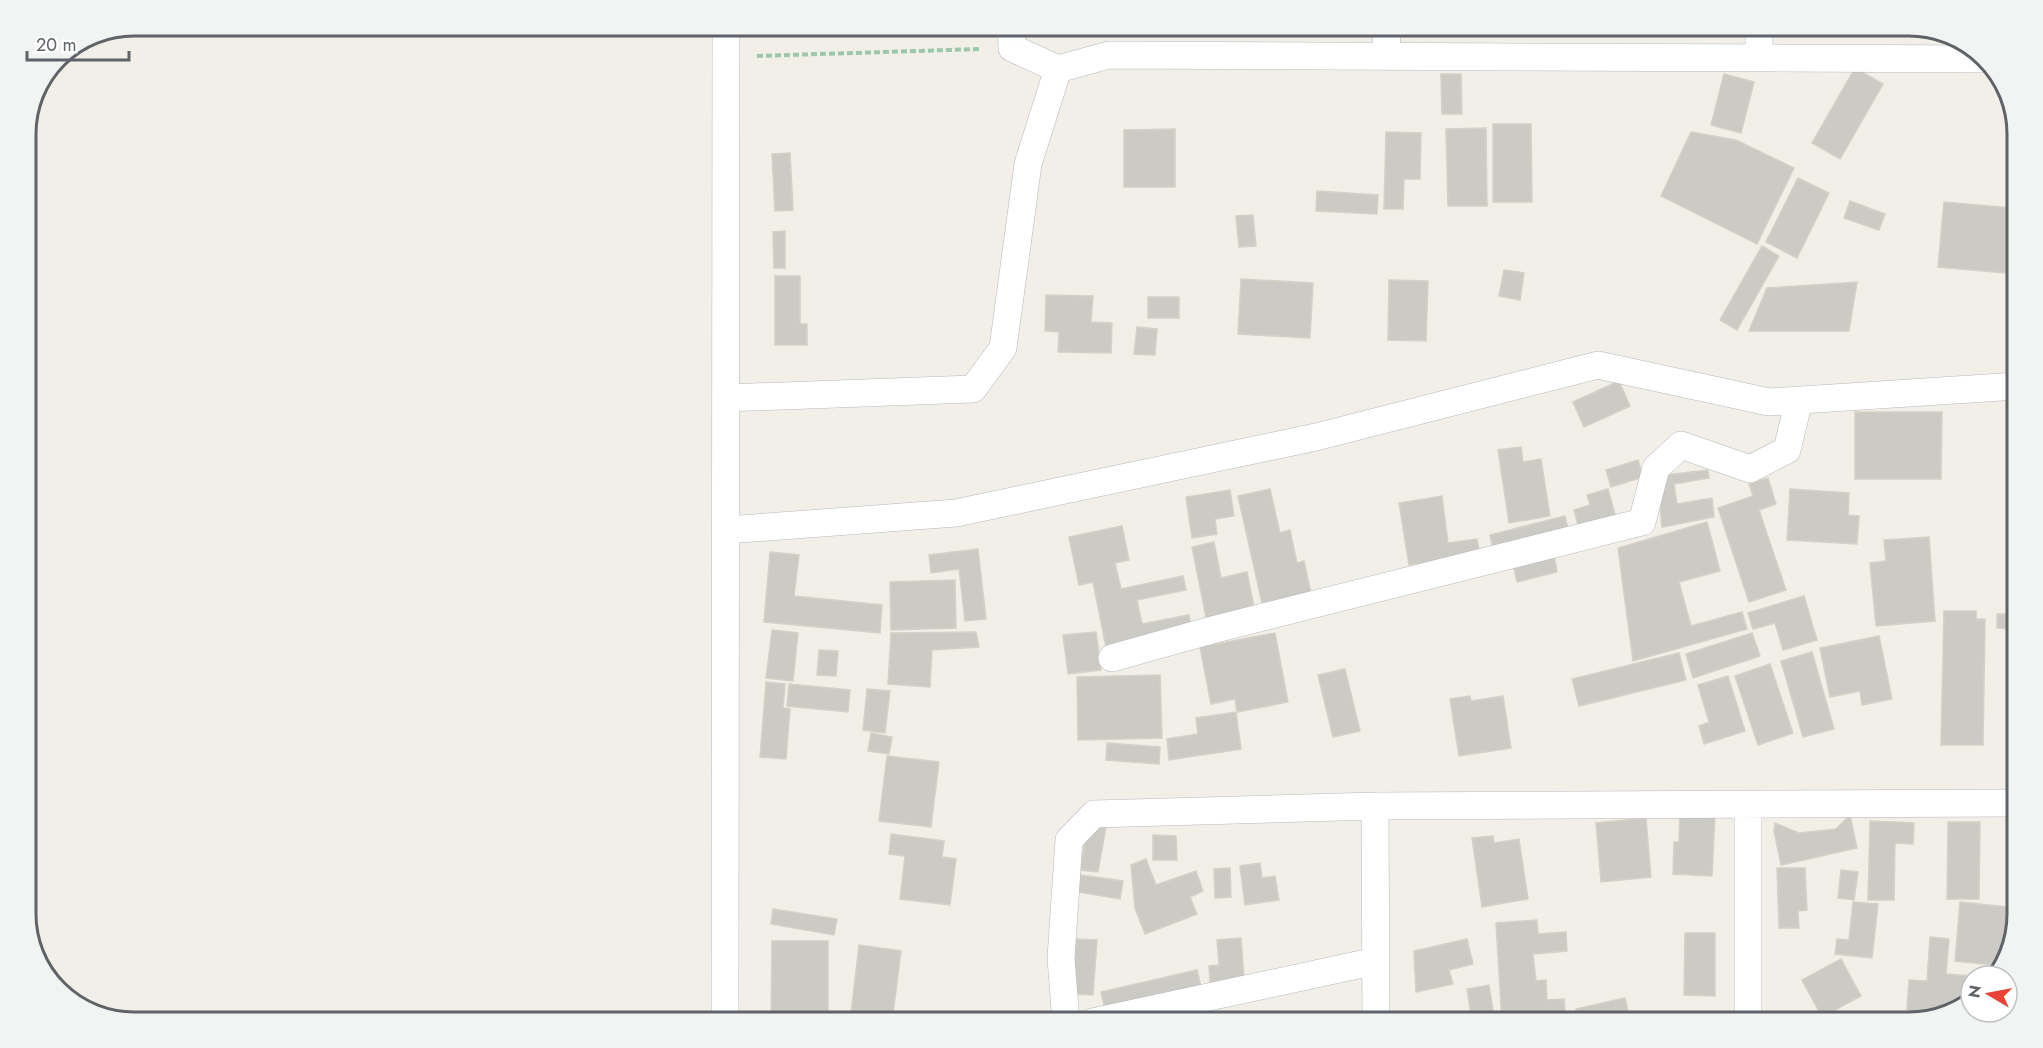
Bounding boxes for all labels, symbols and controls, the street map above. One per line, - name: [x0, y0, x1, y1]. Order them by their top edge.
- scale bar: [27, 24, 129, 62]
- text: 20 m: [36, 32, 76, 58]
- north arrow: [1959, 964, 2019, 1024]
- text: N: [1962, 983, 1987, 1000]

